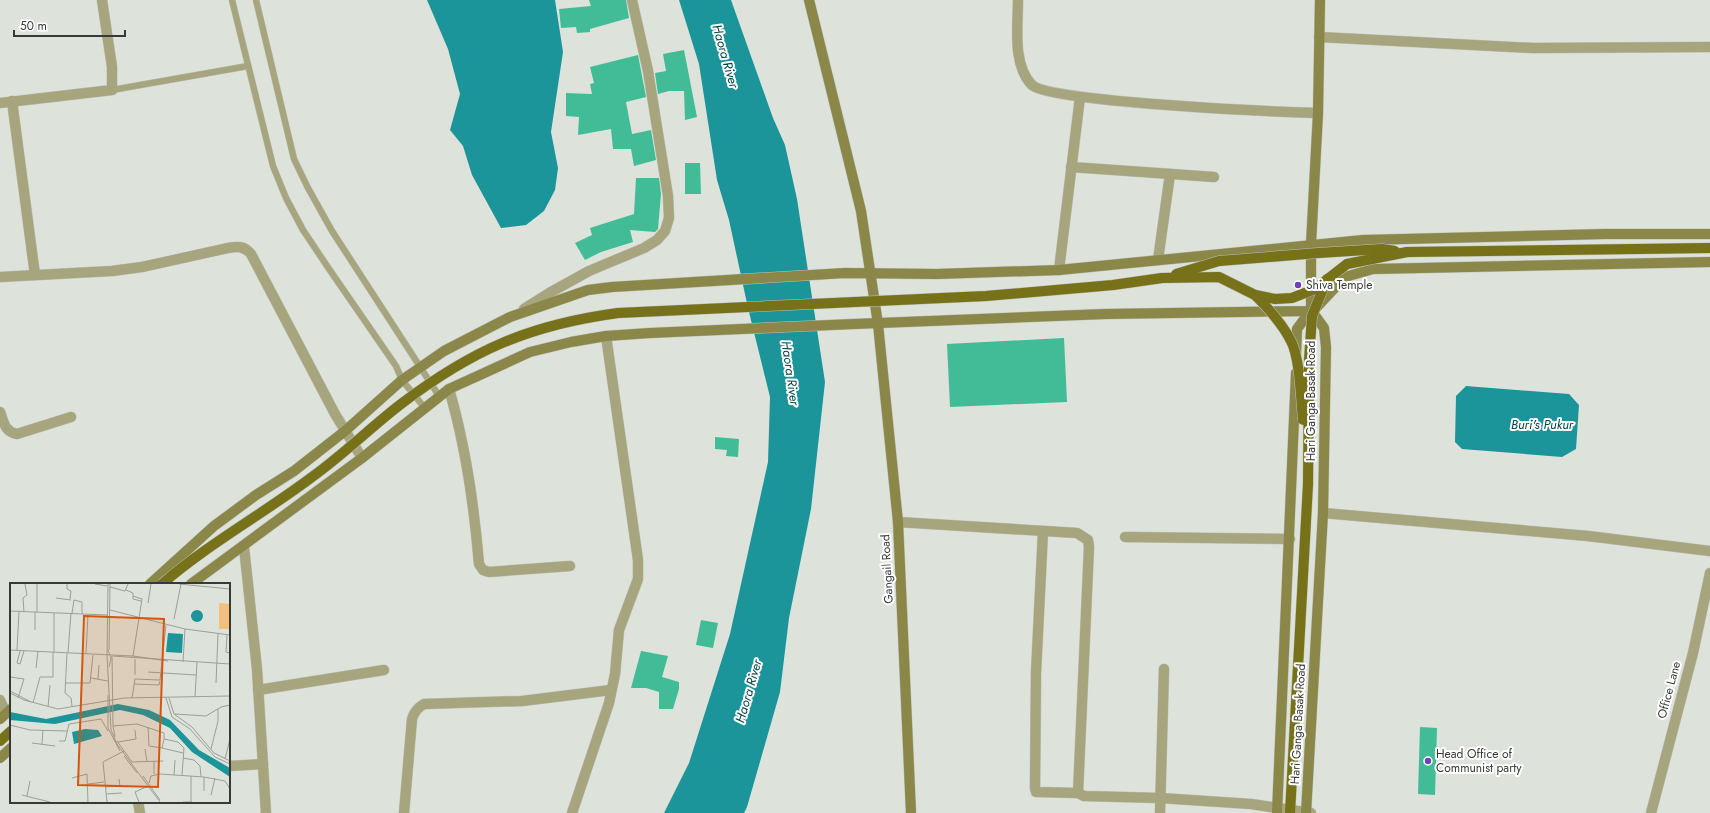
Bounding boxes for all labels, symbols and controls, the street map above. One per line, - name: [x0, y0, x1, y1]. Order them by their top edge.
- scale bar: [14, 12, 125, 38]
- text: 50 m: [20, 17, 47, 35]
- water label: Haora River: [707, 22, 744, 91]
- place label: Shiva Temple: [1306, 276, 1372, 294]
- marker: Shiva Temple: [1293, 280, 1303, 290]
- water label: Haora River: [777, 340, 805, 407]
- street label: Hari Ganga Basak Road: [1302, 341, 1320, 461]
- water label: Buri's Pukur: [1511, 415, 1574, 434]
- street label: Gangail Road: [876, 534, 898, 604]
- inset map: [10, 583, 230, 803]
- water label: Haora River: [730, 657, 767, 725]
- street label: Office Lane: [1653, 659, 1685, 721]
- street label: Hari Ganga Basak Road: [1286, 663, 1310, 785]
- place label: Head Office of Communist party: [1436, 745, 1522, 777]
- marker: Head Office of Communist party: [1423, 756, 1433, 766]

